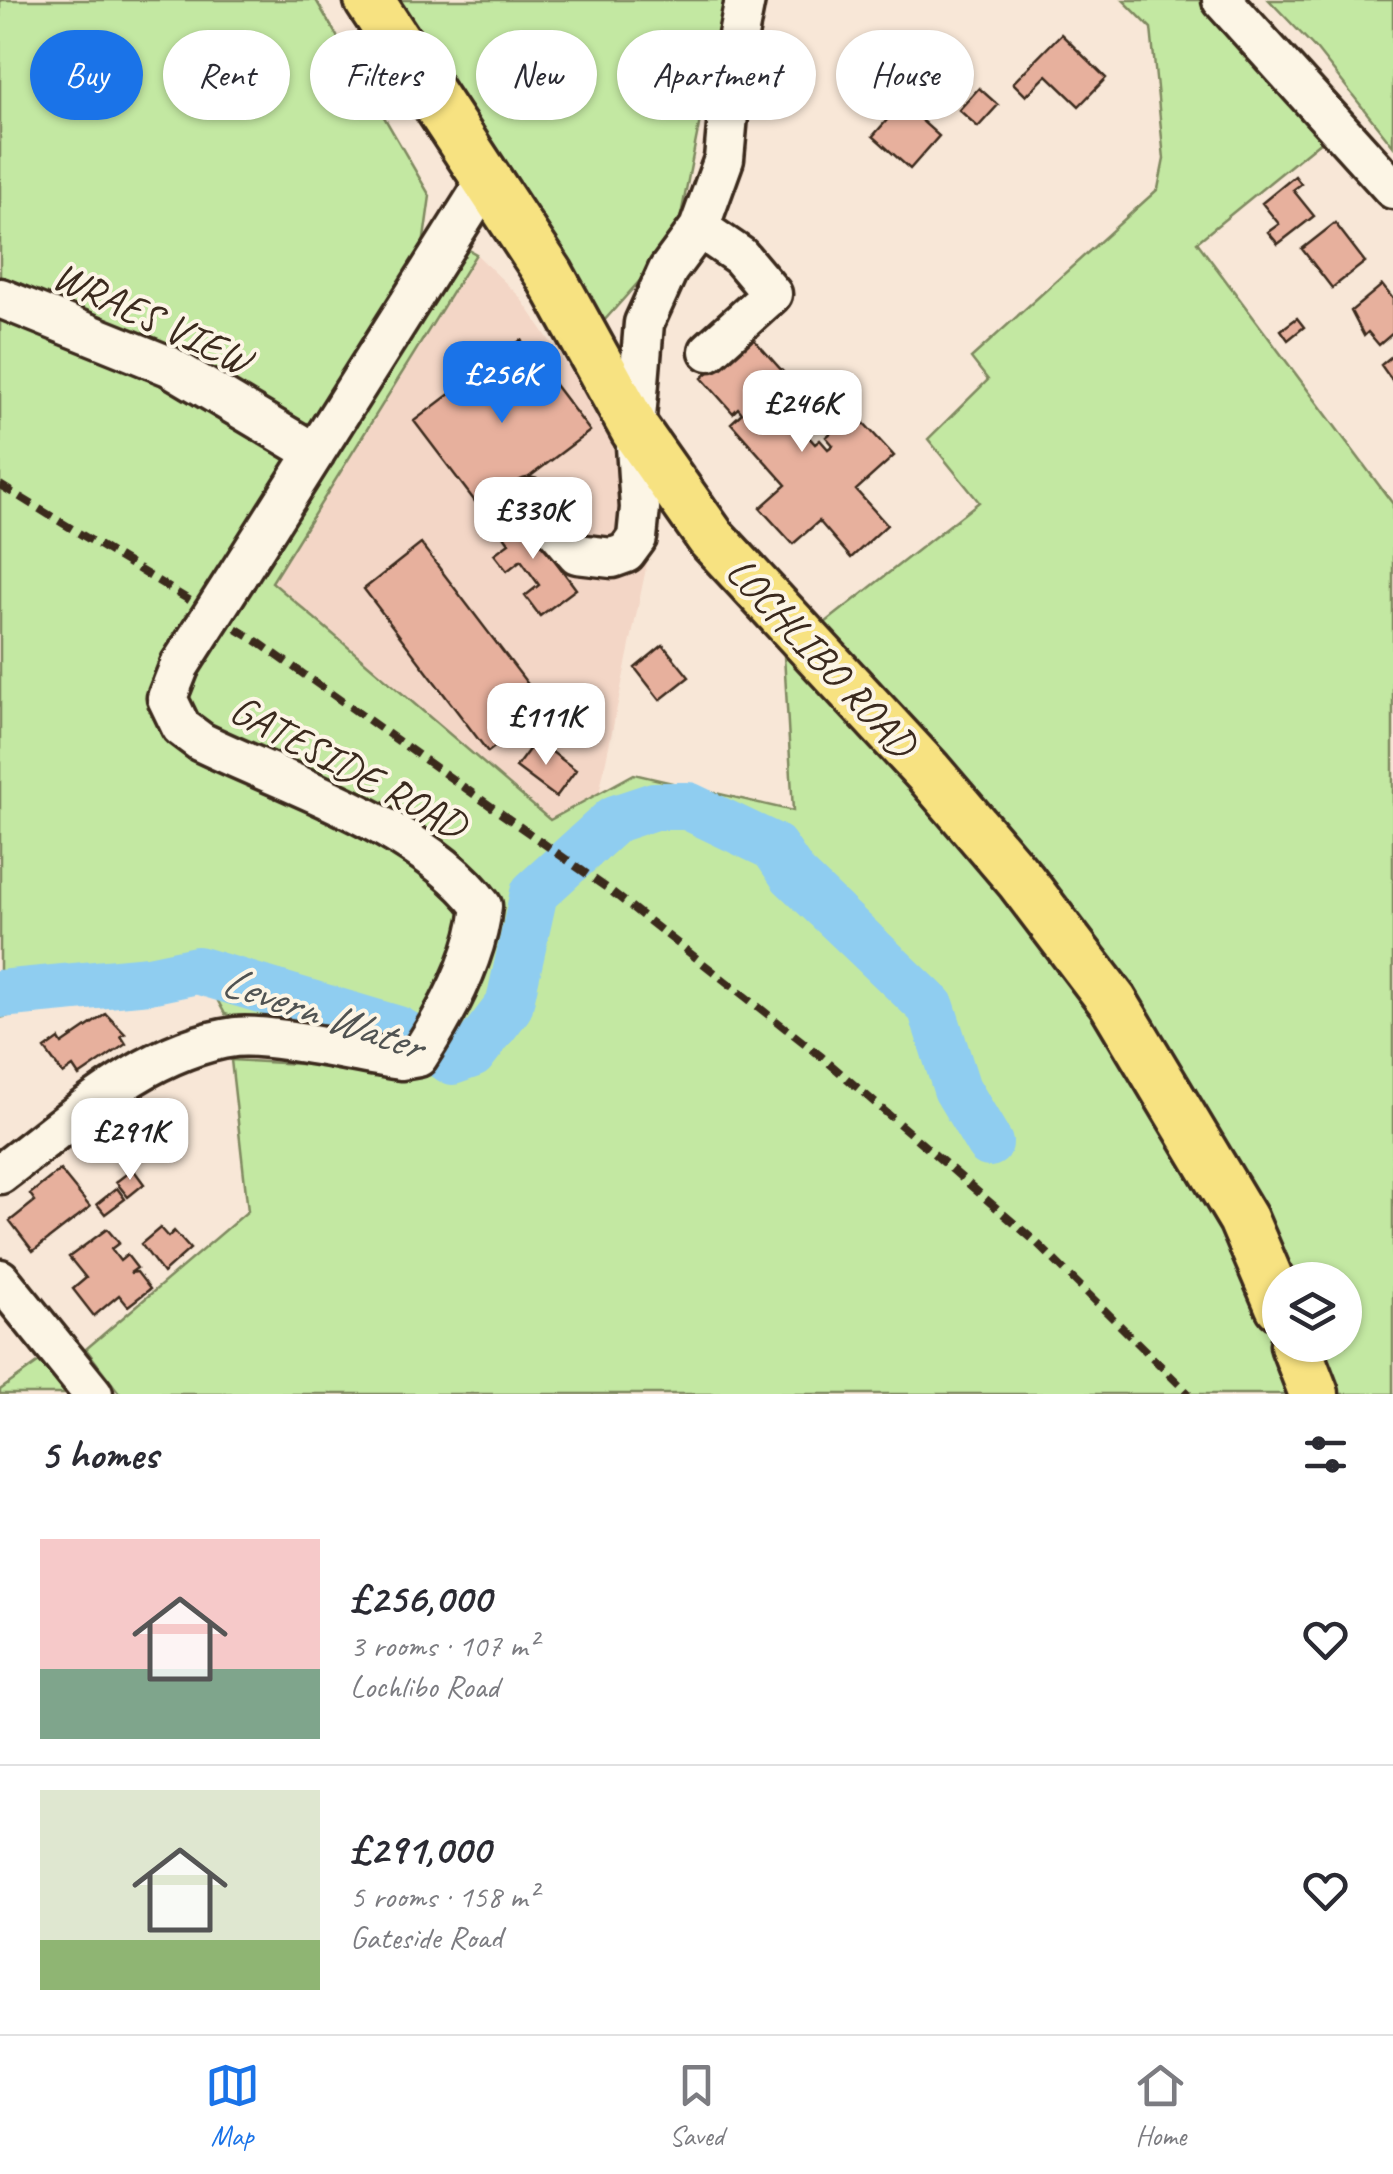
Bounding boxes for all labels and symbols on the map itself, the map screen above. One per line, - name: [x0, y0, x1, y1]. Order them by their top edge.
- street label: WRAES VIEW: [45, 249, 263, 388]
- pin: £256K: [432, 341, 572, 426]
- pin: £246K: [732, 370, 872, 455]
- pin: £330K: [463, 477, 603, 562]
- street label: LOCHLIBO ROAD: [715, 546, 930, 771]
- street label: GATESIDE ROAD: [221, 683, 478, 853]
- pin: £111K: [476, 683, 616, 768]
- water label: Levern Water: [215, 952, 436, 1076]
- pin: £291K: [60, 1098, 200, 1183]

